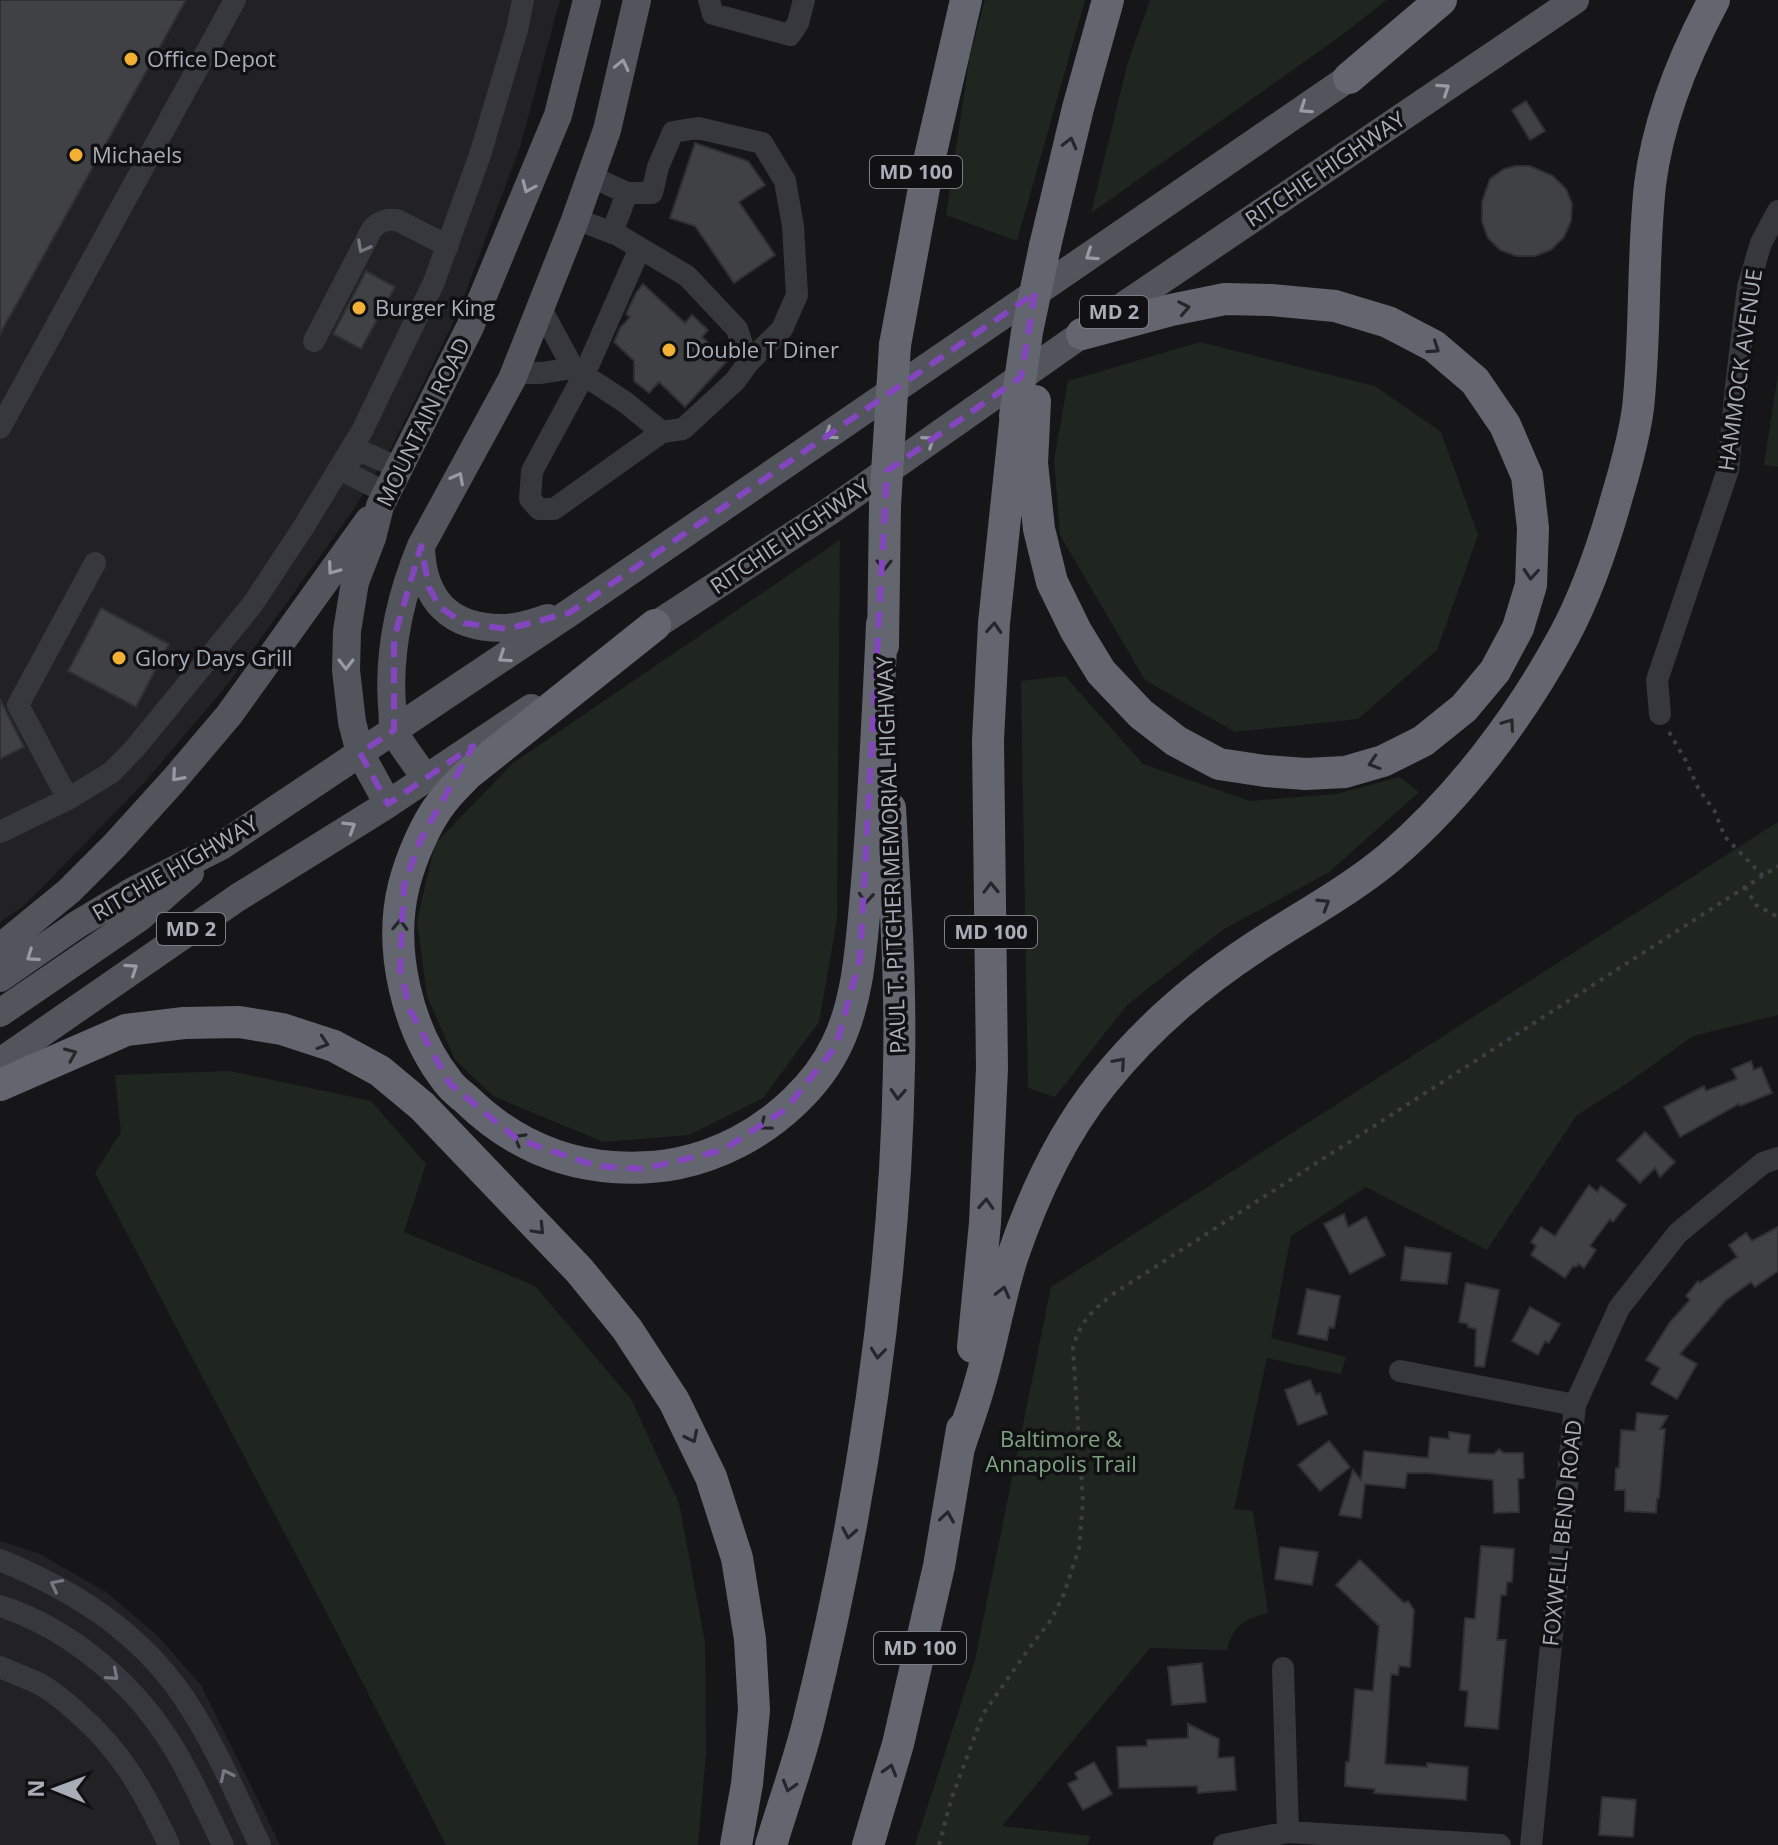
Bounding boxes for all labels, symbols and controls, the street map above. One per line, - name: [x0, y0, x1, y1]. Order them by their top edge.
- place label: Office Depot: [147, 43, 276, 73]
- marker: Office Depot: [122, 50, 140, 68]
- one-way arrow: [613, 58, 630, 72]
- one-way arrow: [1435, 84, 1450, 99]
- one-way arrow: [1299, 98, 1314, 113]
- street label: RITCHIE HIGHWAY: [1238, 103, 1411, 233]
- one-way arrow: [1060, 136, 1077, 150]
- place label: Michaels: [92, 139, 182, 169]
- marker: Michaels: [67, 146, 85, 164]
- road number: MD 100: [870, 156, 962, 188]
- one-way arrow: [521, 179, 538, 193]
- one-way arrow: [357, 239, 372, 254]
- one-way arrow: [1085, 245, 1099, 260]
- street label: HAMMOCK AVENUE: [1710, 267, 1768, 473]
- place label: Burger King: [375, 292, 495, 322]
- road number: MD 2: [1080, 296, 1148, 328]
- marker: Burger King: [350, 299, 368, 317]
- one-way arrow: [1178, 300, 1191, 317]
- street label: MOUNTAIN ROAD: [368, 332, 476, 511]
- place label: Double T Diner: [685, 334, 839, 364]
- one-way arrow: [1425, 338, 1439, 353]
- marker: Double T Diner: [660, 341, 678, 359]
- one-way arrow: [824, 424, 839, 439]
- one-way arrow: [921, 436, 935, 451]
- street label: RITCHIE HIGHWAY: [703, 470, 876, 600]
- one-way arrow: [449, 471, 464, 486]
- one-way arrow: [875, 559, 892, 572]
- one-way arrow: [328, 560, 343, 574]
- one-way arrow: [1523, 567, 1540, 580]
- one-way arrow: [985, 621, 1002, 634]
- place label: Glory Days Grill: [135, 642, 293, 672]
- one-way arrow: [498, 647, 512, 662]
- marker: Glory Days Grill: [110, 649, 128, 667]
- street label: PAUL T. PITCHER MEMORIAL HIGHWAY: [868, 655, 912, 1054]
- one-way arrow: [338, 658, 355, 671]
- one-way arrow: [1499, 718, 1514, 732]
- one-way arrow: [1367, 754, 1381, 770]
- one-way arrow: [172, 767, 187, 782]
- street label: RITCHIE HIGHWAY: [86, 807, 264, 927]
- one-way arrow: [341, 821, 356, 837]
- one-way arrow: [982, 881, 999, 894]
- one-way arrow: [857, 892, 874, 905]
- one-way arrow: [1315, 899, 1330, 914]
- road number: MD 2: [157, 913, 225, 945]
- road number: MD 100: [945, 916, 1037, 948]
- one-way arrow: [391, 918, 408, 931]
- one-way arrow: [27, 946, 41, 960]
- one-way arrow: [124, 964, 138, 979]
- one-way arrow: [316, 1033, 330, 1049]
- one-way arrow: [63, 1047, 78, 1063]
- one-way arrow: [1111, 1058, 1125, 1073]
- one-way arrow: [890, 1088, 907, 1101]
- one-way arrow: [759, 1116, 774, 1130]
- one-way arrow: [513, 1134, 527, 1149]
- one-way arrow: [977, 1197, 994, 1210]
- one-way arrow: [530, 1219, 544, 1234]
- one-way arrow: [994, 1286, 1011, 1300]
- one-way arrow: [870, 1347, 887, 1360]
- street label: FOXWELL BEND ROAD: [1534, 1418, 1588, 1648]
- park label: Baltimore & Annapolis Trail: [985, 1423, 1137, 1478]
- one-way arrow: [682, 1429, 698, 1444]
- one-way arrow: [938, 1510, 955, 1524]
- one-way arrow: [842, 1526, 859, 1540]
- one-way arrow: [50, 1580, 65, 1595]
- road number: MD 100: [874, 1632, 966, 1664]
- one-way arrow: [104, 1666, 119, 1680]
- north arrow: [16, 1749, 96, 1829]
- one-way arrow: [881, 1764, 897, 1778]
- one-way arrow: [220, 1768, 236, 1783]
- one-way arrow: [782, 1778, 798, 1792]
- text: N: [20, 1779, 50, 1798]

